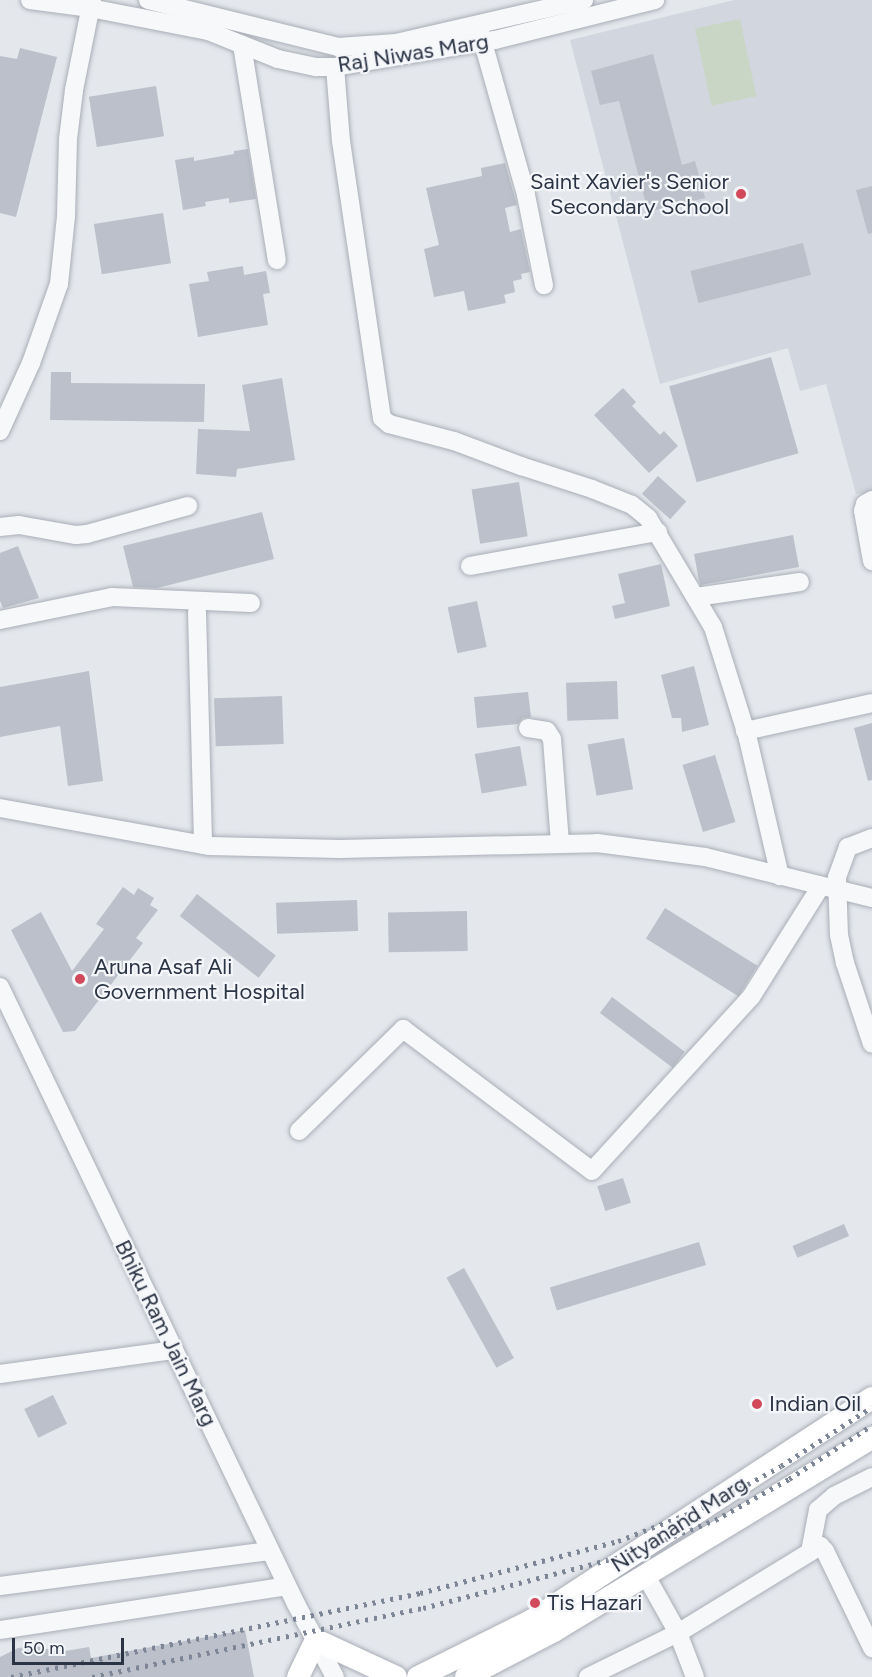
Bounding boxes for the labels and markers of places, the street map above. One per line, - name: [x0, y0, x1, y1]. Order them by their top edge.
- place label: Saint Xavier's Senior Secondary School: [530, 168, 729, 220]
- marker: Saint Xavier's Senior Secondary School: [734, 187, 748, 201]
- place label: Aruna Asaf Ali Government Hospital: [94, 953, 305, 1004]
- marker: Aruna Asaf Ali Government Hospital: [71, 970, 89, 988]
- place label: Indian Oil: [769, 1391, 861, 1417]
- marker: Indian Oil: [750, 1397, 764, 1411]
- place label: Tis Hazari: [547, 1590, 642, 1616]
- marker: Tis Hazari: [528, 1596, 542, 1610]

